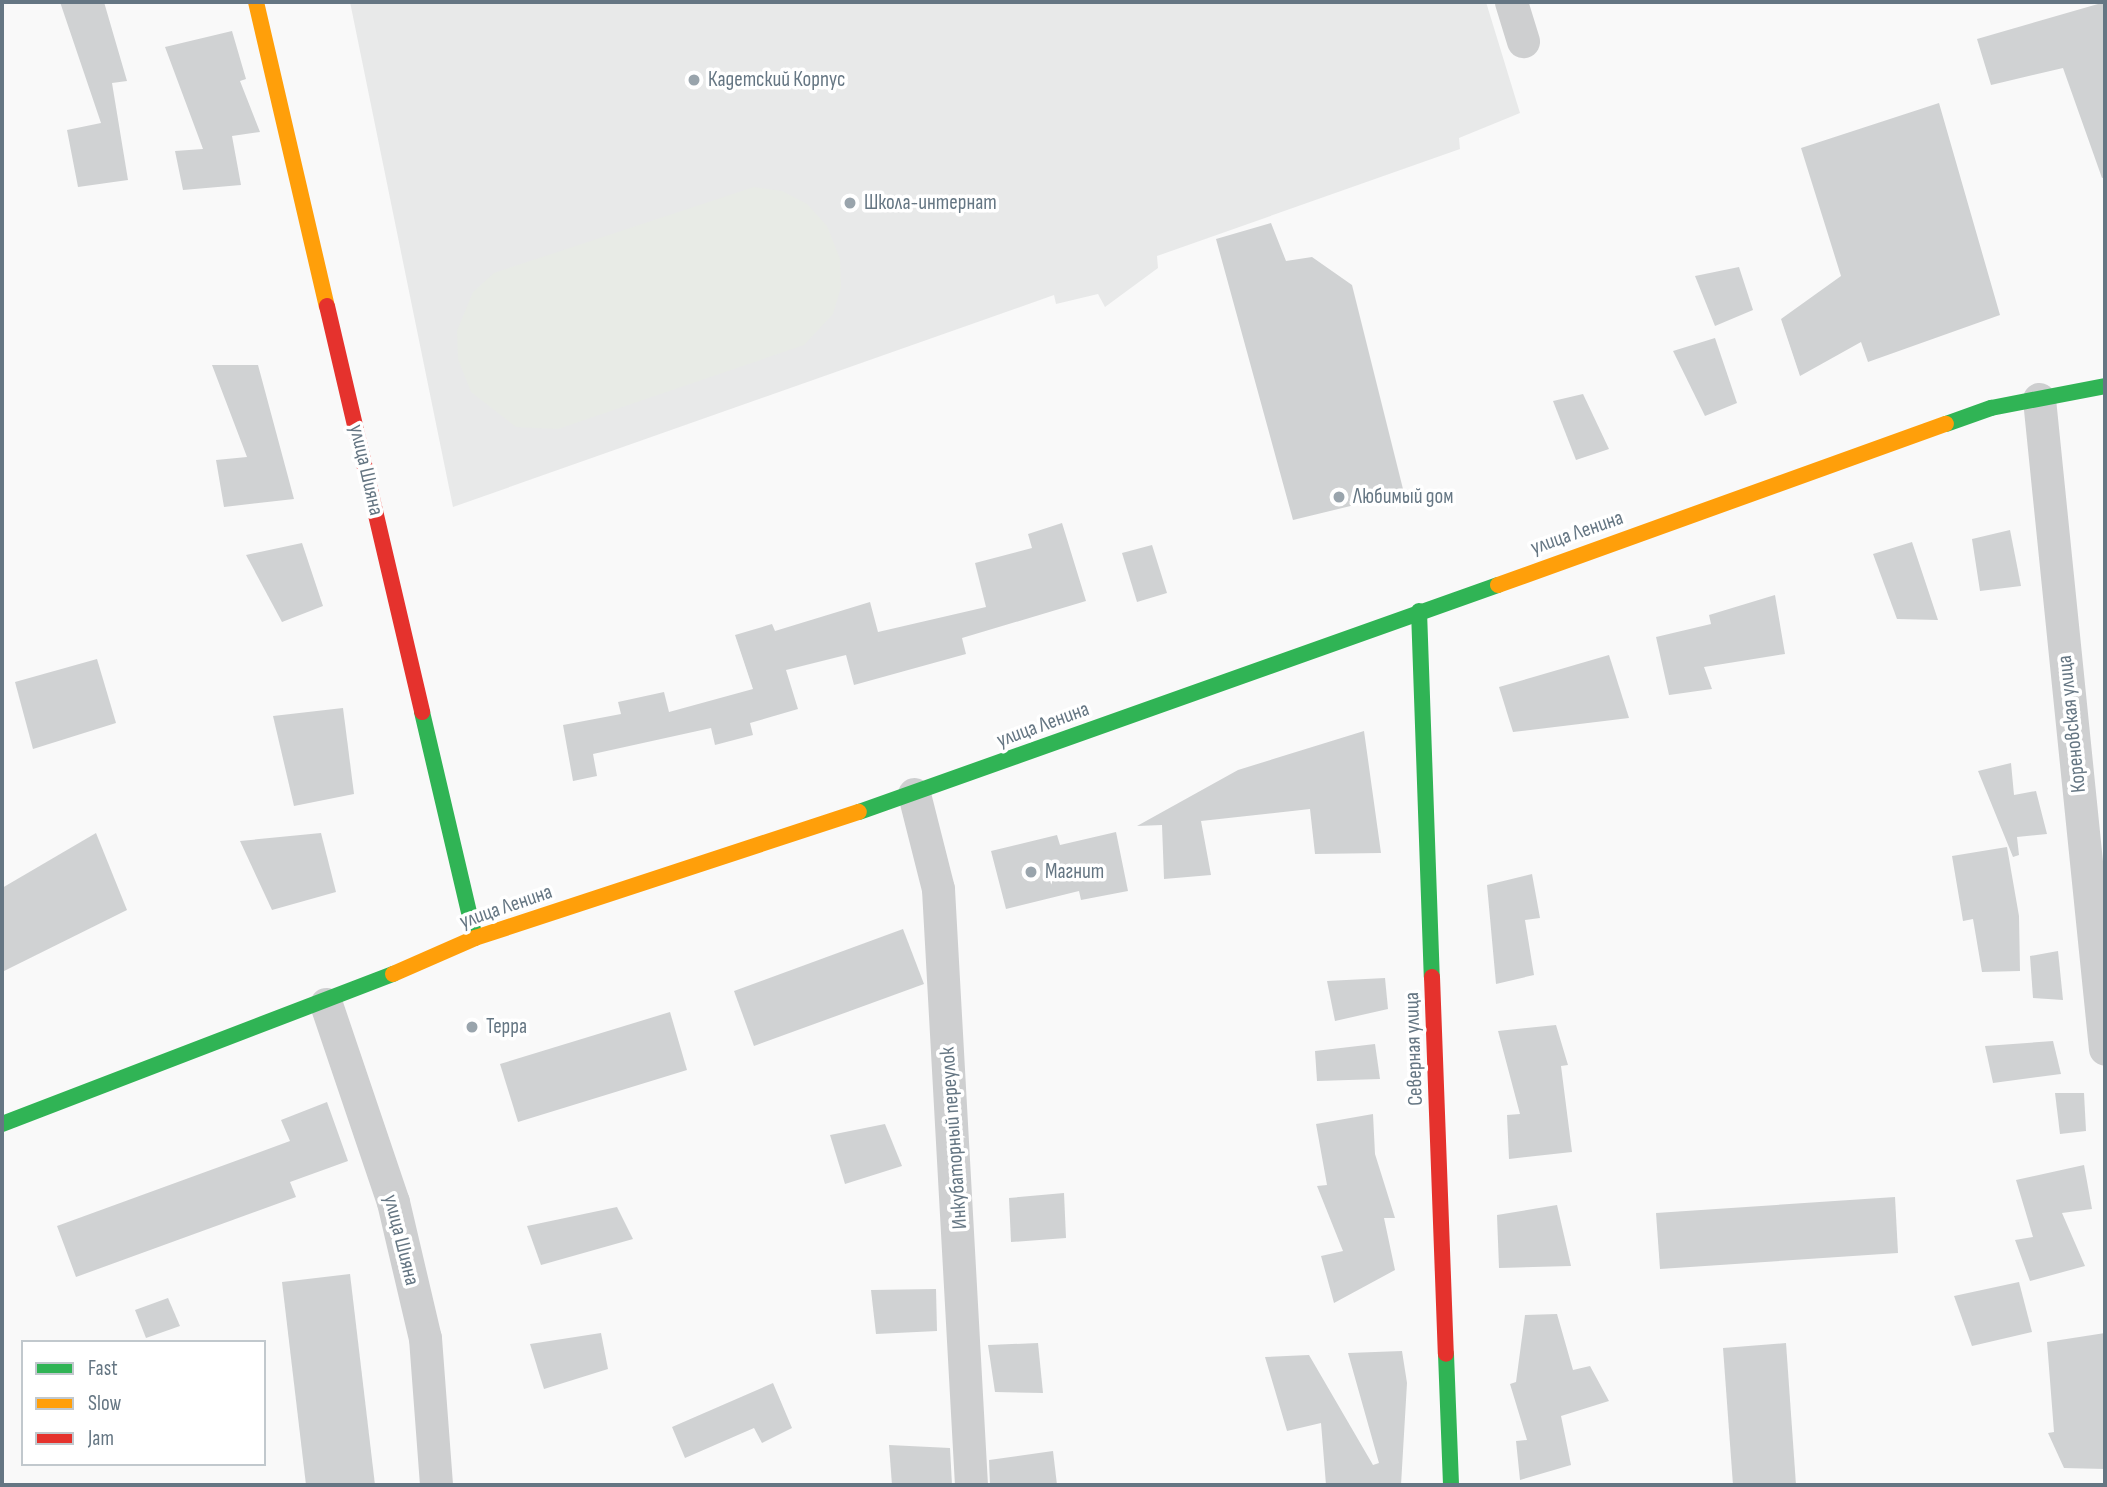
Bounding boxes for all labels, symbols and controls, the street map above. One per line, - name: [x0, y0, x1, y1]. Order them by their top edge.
- place label: Кадетский Корпус: [708, 67, 845, 93]
- marker: Кадетский Корпус: [686, 72, 702, 88]
- place label: Школа-интернат: [864, 190, 997, 216]
- marker: Школа-интернат: [842, 195, 858, 211]
- street label: улица Шияна: [343, 422, 389, 518]
- place label: Любимый дом: [1353, 484, 1453, 510]
- marker: Любимый дом: [1331, 489, 1347, 505]
- street label: улица Ленина: [1527, 505, 1627, 561]
- street label: Кореновская улица: [2052, 654, 2092, 794]
- street label: улица Ленина: [993, 697, 1093, 753]
- place label: Магнит: [1045, 859, 1104, 885]
- marker: Магнит: [1023, 864, 1039, 880]
- street label: улица Ленина: [456, 879, 556, 935]
- street label: Северная улица: [1399, 992, 1429, 1106]
- place label: Терра: [486, 1014, 527, 1040]
- marker: Терра: [464, 1019, 480, 1035]
- street label: Инкубаторный переулок: [935, 1046, 973, 1230]
- street label: улица Шияна: [378, 1192, 424, 1288]
- legend: [21, 1340, 266, 1466]
- text: Fast: [88, 1356, 118, 1381]
- text: Slow: [88, 1391, 121, 1416]
- text: Jam: [88, 1426, 114, 1451]

